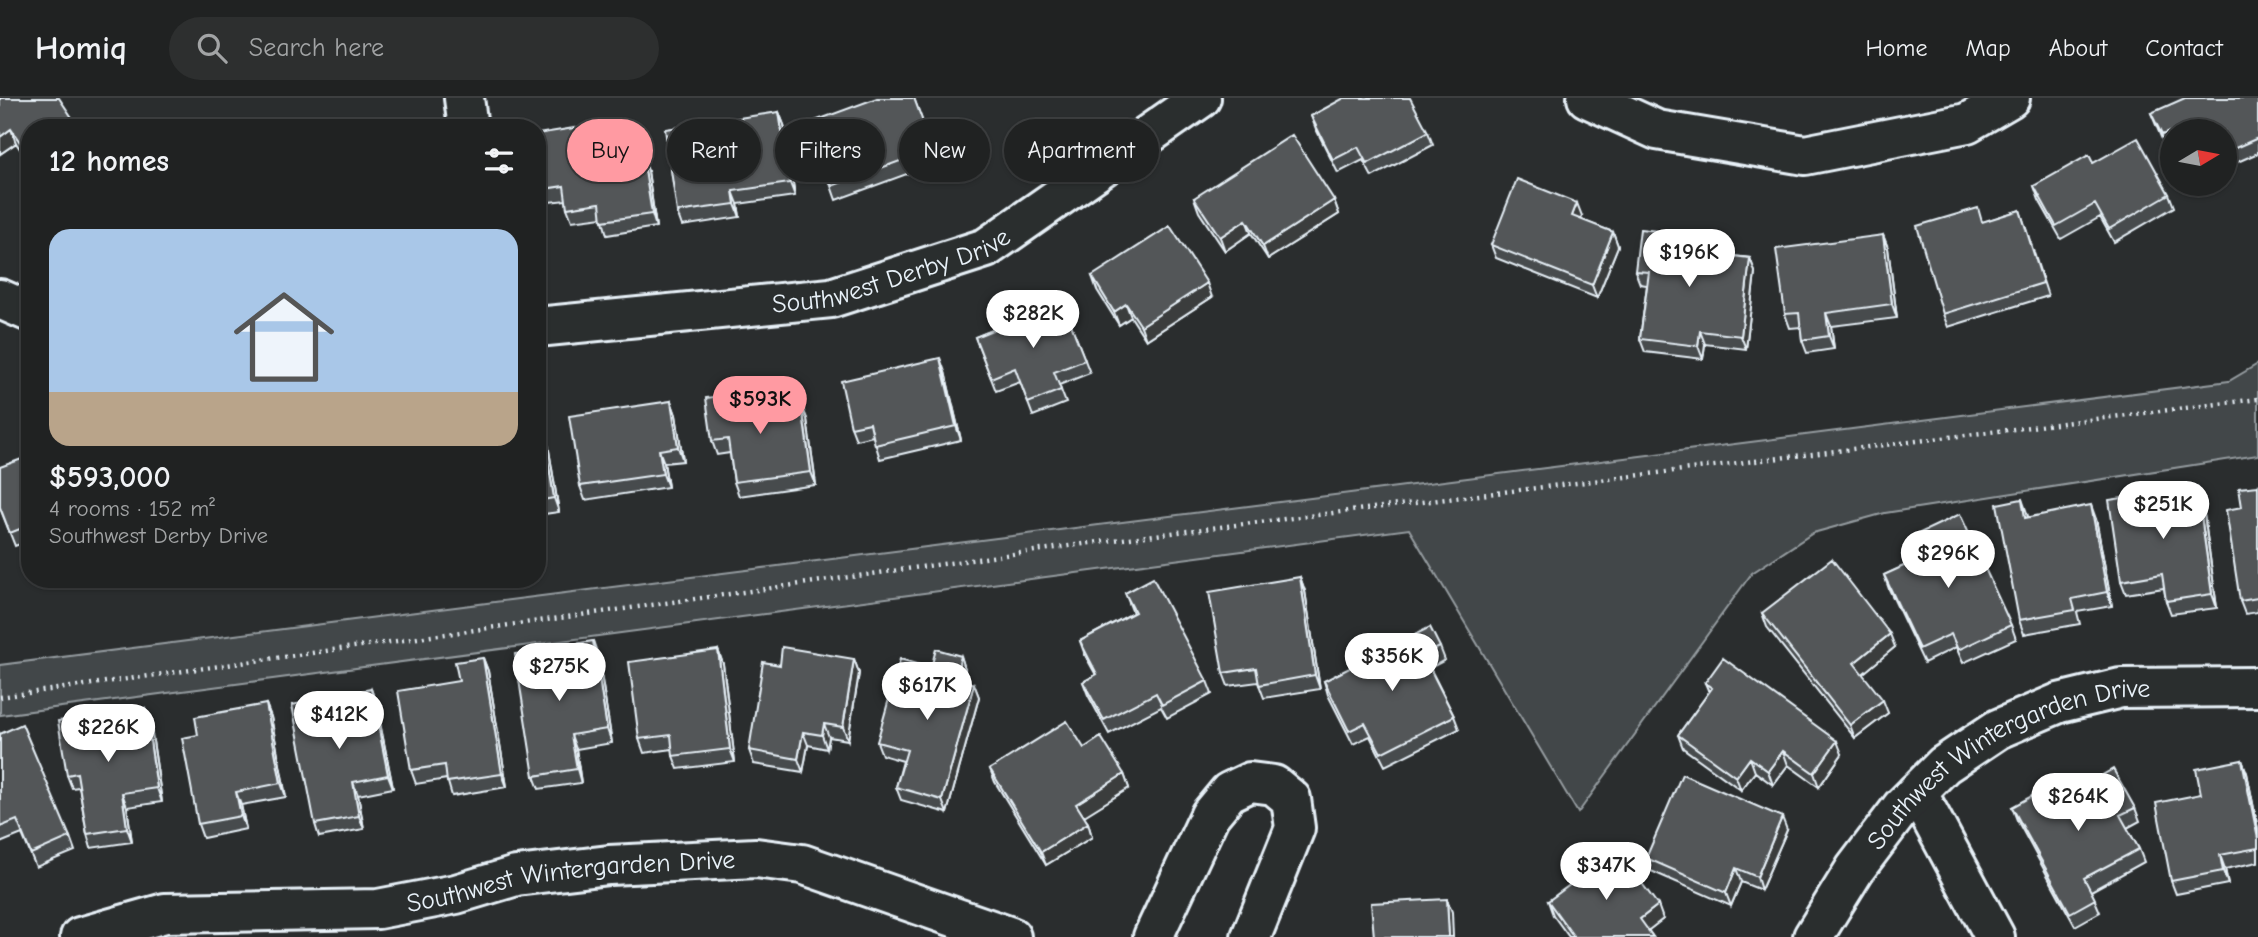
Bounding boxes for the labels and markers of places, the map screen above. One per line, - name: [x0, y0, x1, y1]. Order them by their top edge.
- pin: $196K: [1640, 230, 1738, 289]
- pin: $282K: [984, 290, 1082, 350]
- pin: $593K: [711, 376, 809, 436]
- pin: $251K: [2114, 482, 2212, 541]
- pin: $296K: [1899, 531, 1997, 590]
- pin: $356K: [1343, 634, 1441, 693]
- pin: $275K: [510, 644, 608, 703]
- pin: $617K: [878, 662, 976, 722]
- pin: $412K: [290, 692, 388, 751]
- pin: $226K: [59, 704, 157, 764]
- pin: $264K: [2029, 774, 2127, 833]
- pin: $347K: [1557, 842, 1655, 902]

